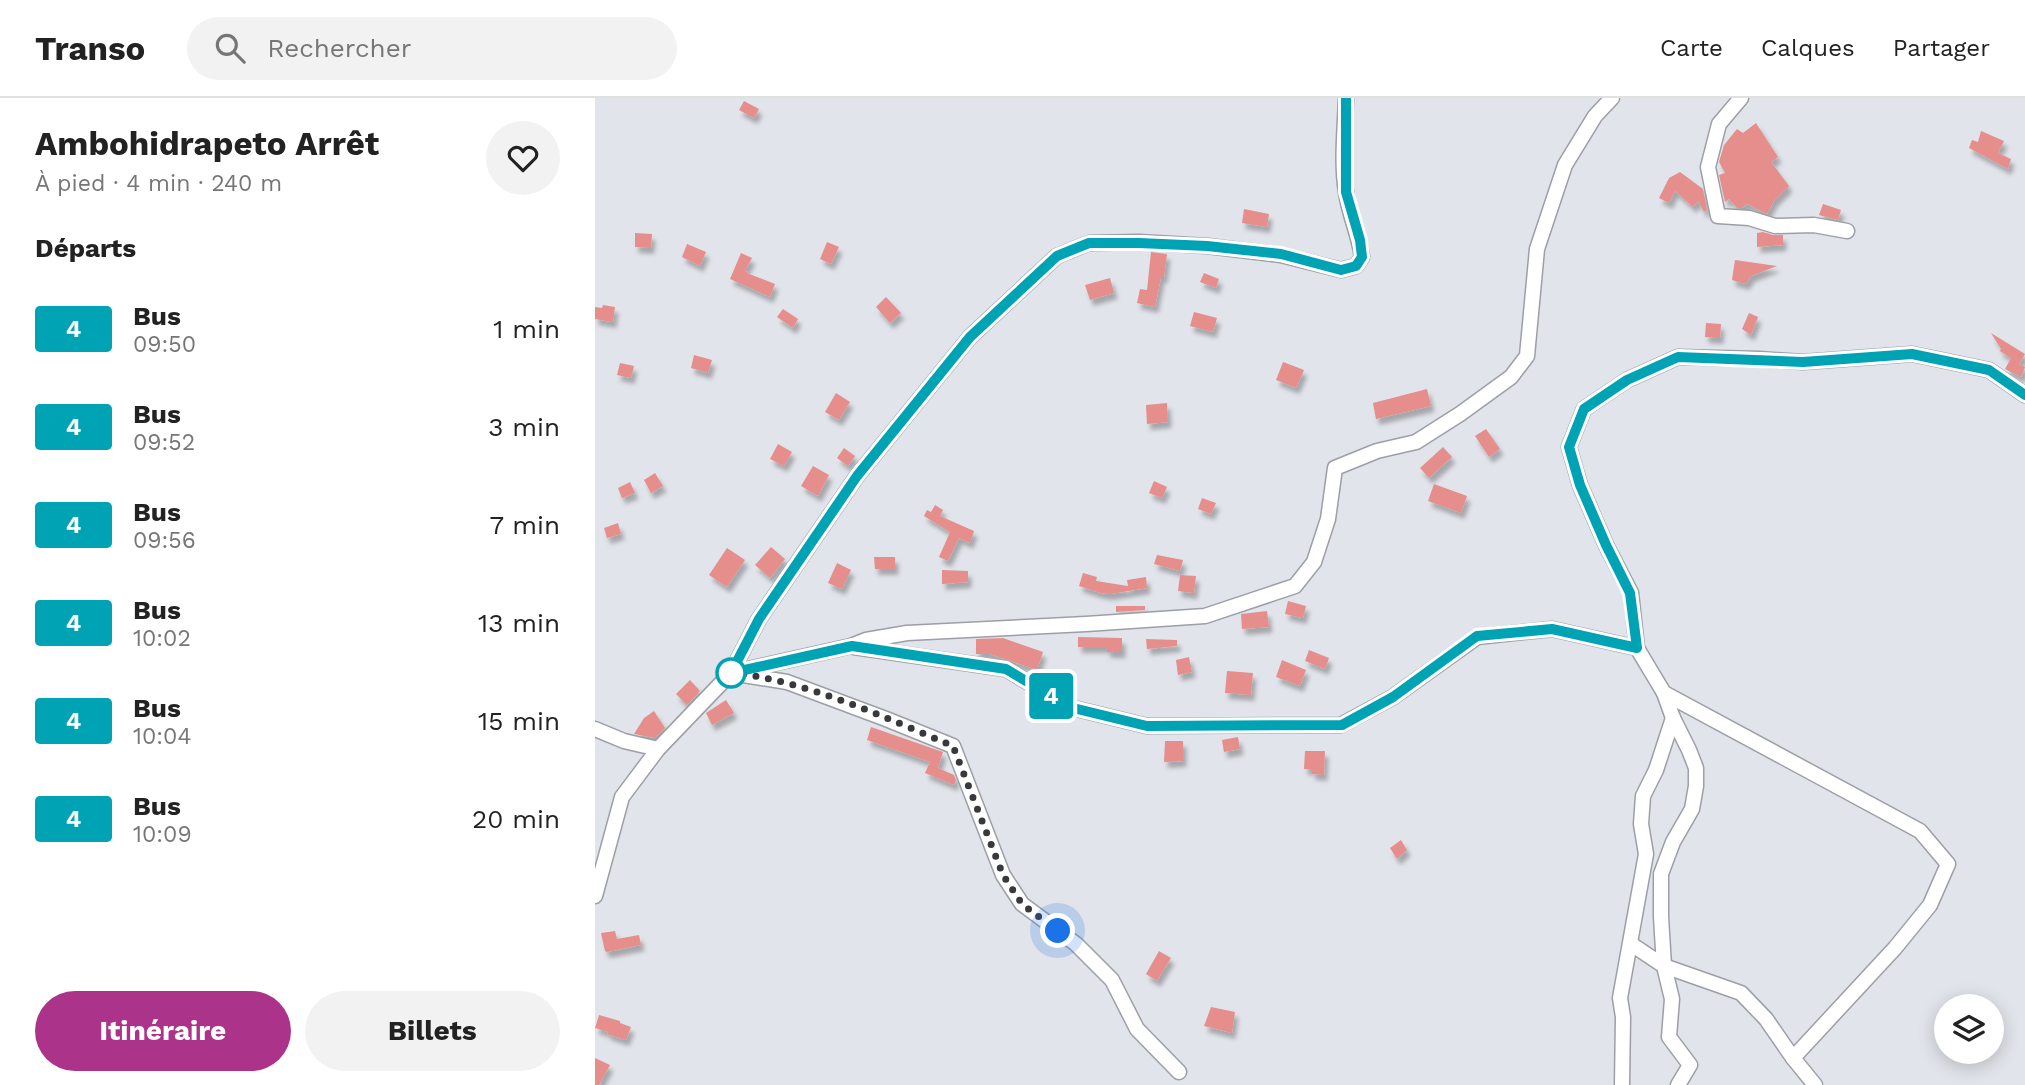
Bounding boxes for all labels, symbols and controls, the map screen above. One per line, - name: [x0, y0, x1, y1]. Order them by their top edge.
- search box: [187, 17, 677, 80]
- text: Transo: [35, 29, 145, 68]
- icon: search: [211, 29, 249, 67]
- text: Rechercher: [267, 33, 411, 63]
- text: Carte: [1660, 34, 1723, 62]
- text: Calques: [1761, 34, 1855, 62]
- text: Partager: [1893, 34, 1990, 62]
- button: heart: [486, 121, 560, 195]
- text: Ambohidrapeto Arrêt: [35, 124, 379, 163]
- text: À pied · 4 min · 240 m: [35, 170, 282, 197]
- text: Départs: [35, 233, 136, 263]
- text: Bus: [133, 301, 181, 331]
- text: 1 min: [493, 314, 560, 344]
- text: 4: [66, 315, 81, 343]
- text: 09:50: [133, 331, 196, 358]
- text: Bus: [133, 399, 181, 429]
- text: 3 min: [488, 412, 560, 442]
- text: 4: [66, 413, 81, 441]
- text: 09:52: [133, 429, 195, 456]
- text: Bus: [133, 497, 181, 527]
- text: 7 min: [490, 510, 560, 540]
- text: 4: [66, 511, 81, 539]
- text: 09:56: [133, 527, 196, 554]
- text: Bus: [133, 595, 181, 625]
- text: 13 min: [478, 608, 560, 638]
- text: 4: [66, 609, 81, 637]
- text: 10:02: [133, 625, 191, 652]
- unlabelled marker: [716, 658, 746, 688]
- line badge: 4: [1028, 673, 1074, 719]
- text: 4: [1043, 682, 1059, 710]
- text: Bus: [133, 693, 181, 723]
- text: 15 min: [478, 706, 560, 736]
- text: 4: [66, 707, 81, 735]
- text: 10:04: [133, 723, 191, 750]
- text: Bus: [133, 791, 181, 821]
- text: 20 min: [472, 804, 560, 834]
- text: 4: [66, 805, 81, 833]
- text: 10:09: [133, 821, 192, 848]
- your location: [1040, 913, 1075, 948]
- button: Itinéraire: [35, 991, 291, 1071]
- button: Billets: [305, 991, 560, 1071]
- map controls: [1934, 994, 2004, 1064]
- button: layers: [1934, 994, 2004, 1064]

